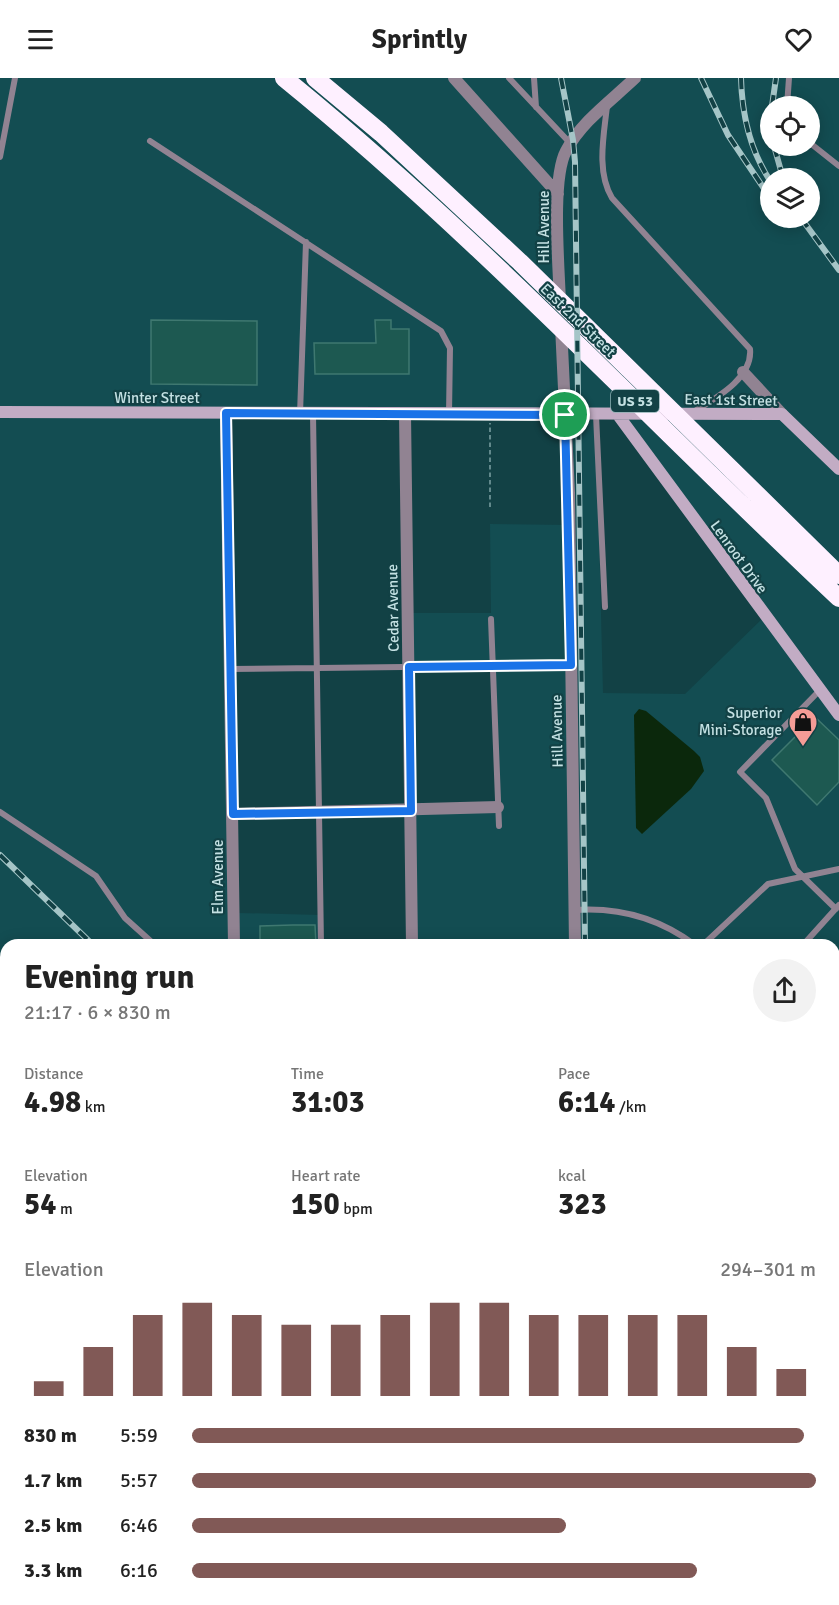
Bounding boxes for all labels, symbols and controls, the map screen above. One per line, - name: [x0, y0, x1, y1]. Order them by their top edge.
- icon: menu: [24, 23, 57, 56]
- text: Sprintly: [372, 23, 467, 56]
- icon: heart: [782, 23, 815, 56]
- map controls: [760, 96, 820, 228]
- button: locate: [760, 96, 820, 156]
- button: layers: [760, 168, 820, 228]
- street label: Hill Avenue: [535, 190, 553, 264]
- street label: East 2nd Street: [537, 280, 619, 360]
- street label: Winter Street: [114, 389, 200, 407]
- pin: [539, 389, 590, 440]
- road number: US 53: [611, 390, 659, 412]
- street label: East 1st Street: [684, 390, 778, 410]
- icon: arrive: [548, 398, 581, 431]
- street label: Lenroot Drive: [706, 517, 772, 597]
- street label: Cedar Avenue: [383, 564, 403, 652]
- street label: Hill Avenue: [547, 694, 567, 768]
- place label: Superior Mini-Storage: [699, 704, 782, 739]
- shop icon: Superior Mini-Storage: [787, 706, 819, 748]
- street label: Elm Avenue: [209, 839, 227, 915]
- text: Evening run: [24, 957, 194, 998]
- button: share: [753, 959, 816, 1022]
- text: 21:17 · 6 × 830 m: [24, 1000, 171, 1025]
- text: Distance: [24, 1064, 84, 1084]
- text: Time: [291, 1064, 324, 1084]
- text: Pace: [558, 1064, 590, 1084]
- text: 4.98: [24, 1084, 81, 1121]
- text: 31:03: [291, 1084, 365, 1121]
- text: 6:14: [558, 1084, 615, 1121]
- text: km: [81, 1097, 106, 1117]
- text: /km: [615, 1097, 647, 1117]
- text: Elevation: [24, 1166, 88, 1186]
- text: Heart rate: [291, 1166, 360, 1186]
- text: kcal: [558, 1166, 586, 1186]
- text: 54: [24, 1186, 56, 1223]
- text: 150: [291, 1186, 340, 1223]
- text: 323: [558, 1186, 607, 1223]
- text: m: [56, 1199, 73, 1219]
- text: bpm: [340, 1199, 373, 1219]
- text: Elevation: [24, 1257, 104, 1282]
- text: 294–301 m: [720, 1257, 816, 1282]
- text: 830 m: [24, 1423, 77, 1448]
- text: 5:59: [120, 1423, 158, 1448]
- text: 1.7 km: [24, 1468, 82, 1493]
- text: 5:57: [120, 1468, 158, 1493]
- text: 2.5 km: [24, 1513, 82, 1538]
- text: 6:46: [120, 1513, 158, 1538]
- text: 3.3 km: [24, 1558, 82, 1583]
- text: 6:16: [120, 1558, 158, 1583]

